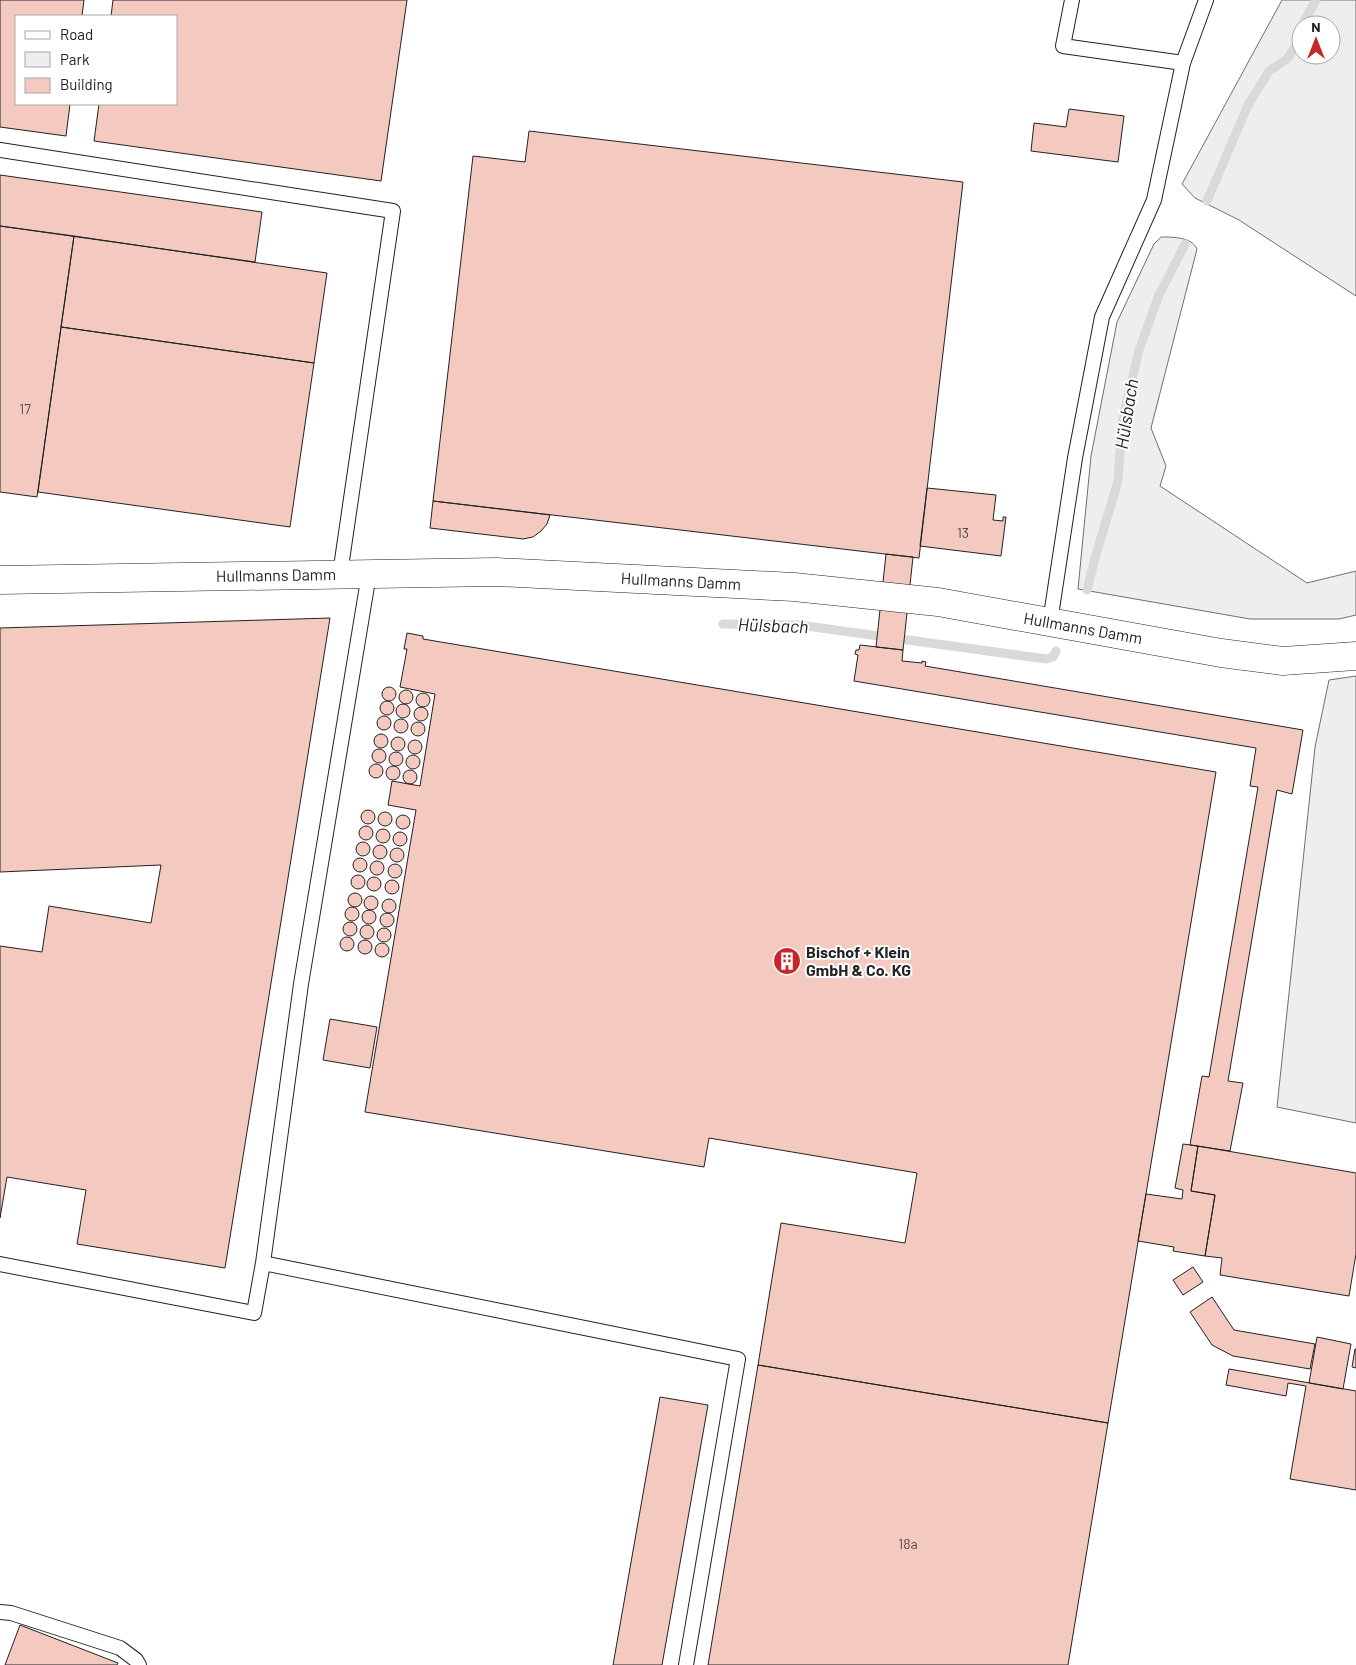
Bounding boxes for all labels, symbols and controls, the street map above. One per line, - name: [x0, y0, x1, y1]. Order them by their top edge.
- legend: [15, 15, 178, 105]
- north arrow: [1291, 15, 1341, 65]
- text: N: [1311, 18, 1321, 35]
- text: Road: [60, 25, 93, 43]
- text: Park: [60, 50, 90, 68]
- text: Building: [60, 75, 113, 93]
- water label: Hülsbach: [1110, 377, 1142, 451]
- house number: 17: [19, 400, 31, 417]
- house number: 13: [957, 524, 969, 541]
- street label: Hullmanns Damm: [216, 564, 336, 585]
- street label: Hullmanns Damm: [620, 568, 742, 593]
- street label: Hullmanns Damm: [1022, 608, 1144, 647]
- water label: Hülsbach: [737, 613, 809, 637]
- place label: Bischof + Klein GmbH & Co. KG: [806, 942, 911, 979]
- building icon: Bischof + Klein GmbH & Co. KG: [772, 946, 802, 976]
- house number: 18a: [898, 1535, 918, 1552]

